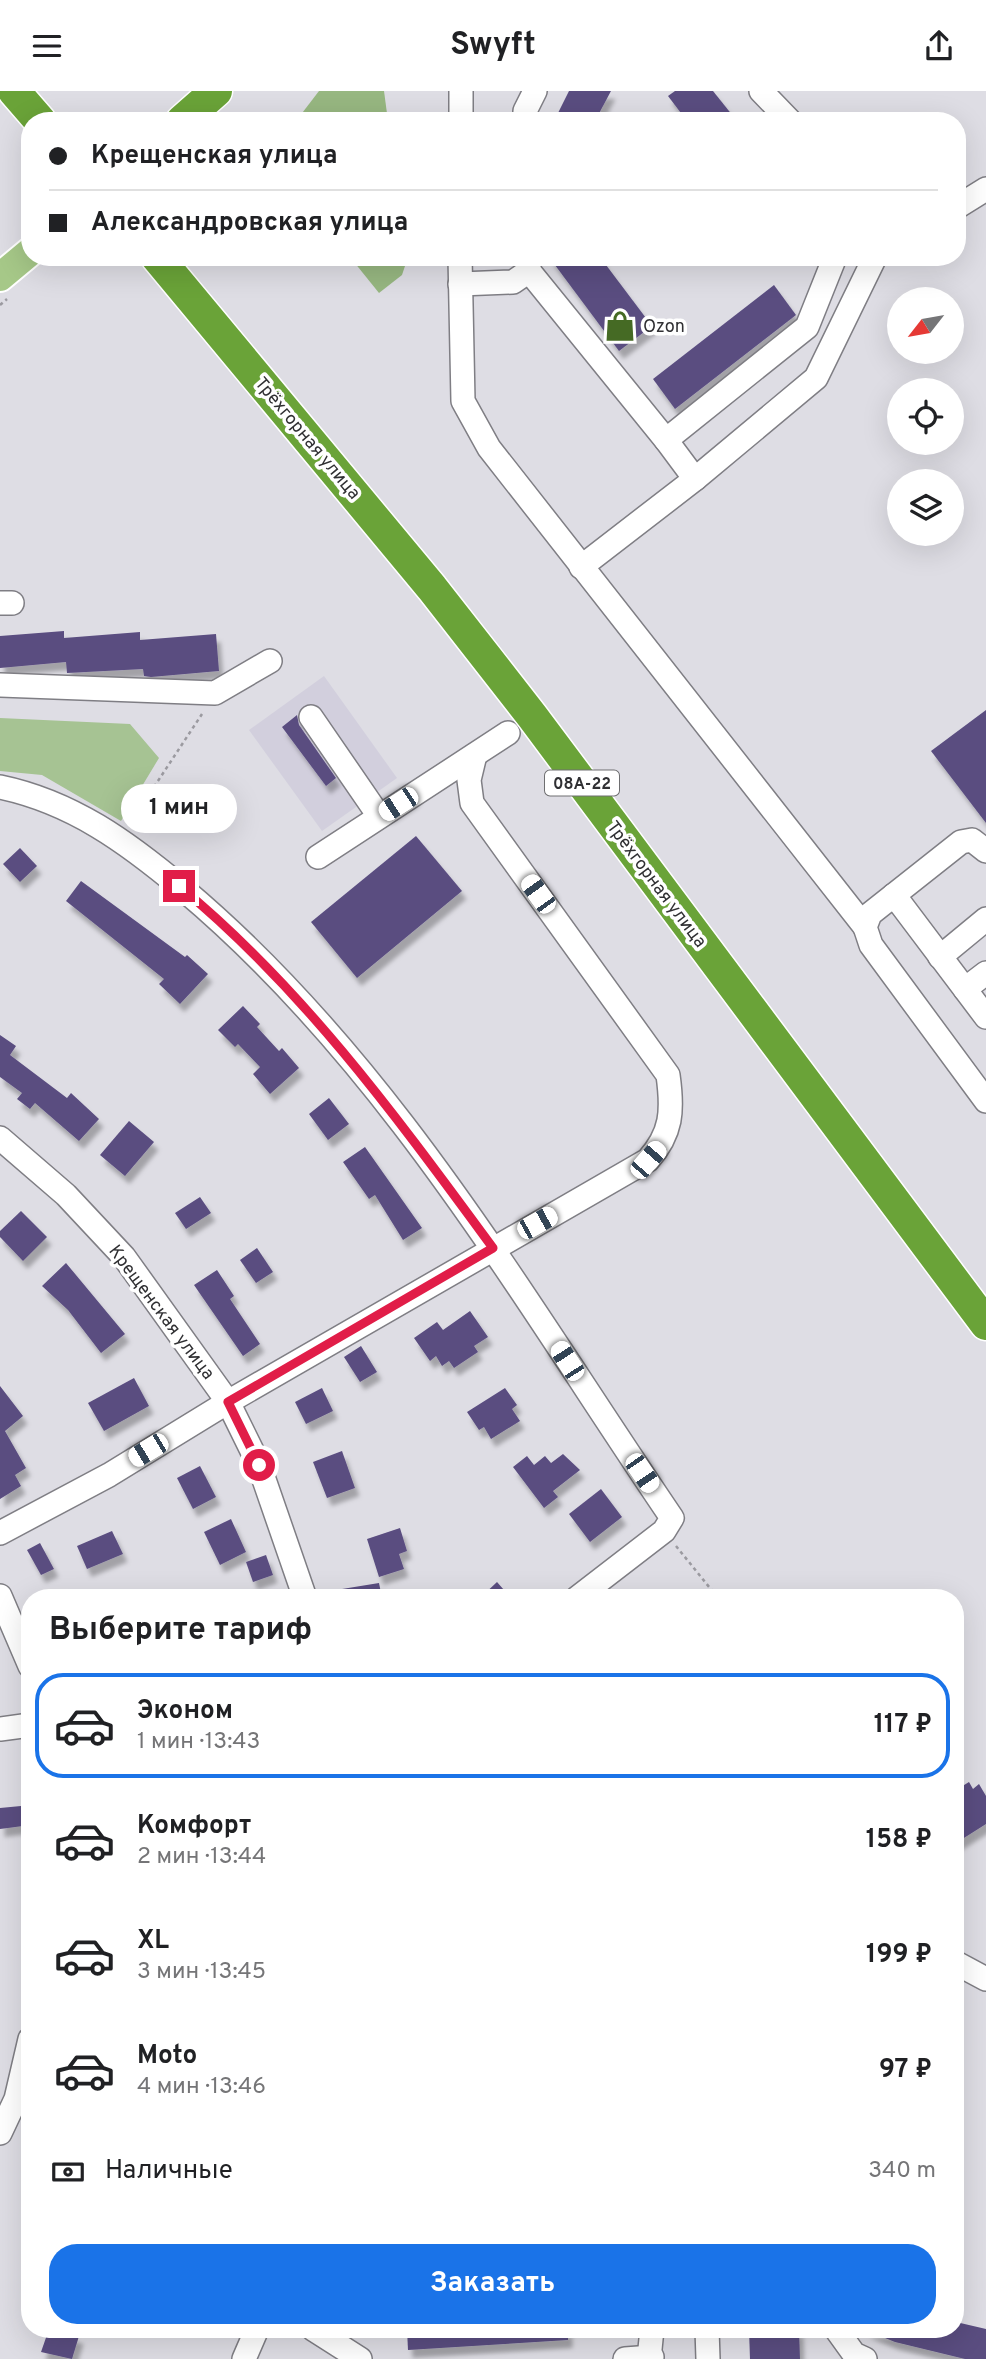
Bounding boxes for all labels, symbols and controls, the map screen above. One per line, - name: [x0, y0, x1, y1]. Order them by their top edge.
- text: Swyft: [450, 26, 536, 66]
- icon: menu: [28, 27, 66, 65]
- icon: share: [920, 27, 958, 65]
- text: Крещенская улица: [91, 140, 338, 173]
- text: Александровская улица: [91, 207, 408, 240]
- north arrow: [887, 287, 964, 364]
- map controls: [887, 287, 964, 546]
- shop icon: Ozon: [603, 309, 637, 343]
- place label: Ozon: [643, 316, 685, 339]
- street label: Трёхгорная улица: [249, 373, 365, 505]
- button: locate: [887, 378, 964, 455]
- button: layers: [887, 469, 964, 546]
- road number: 08А-22: [545, 771, 619, 796]
- car: [375, 784, 422, 824]
- callout: 1 мин: [121, 785, 237, 833]
- text: 1 мин: [149, 794, 209, 823]
- street label: Трёхгорная улица: [601, 817, 711, 953]
- route end: [163, 870, 195, 902]
- car: [518, 871, 559, 917]
- car: [627, 1137, 670, 1183]
- car: [514, 1204, 561, 1242]
- street label: Крещенская улица: [103, 1241, 219, 1385]
- car: [547, 1338, 588, 1384]
- car: [125, 1430, 172, 1470]
- route start: [243, 1449, 275, 1481]
- car: [622, 1450, 663, 1496]
- text: Выберите тариф: [49, 1611, 312, 1651]
- icon: car: [53, 1694, 116, 1757]
- text: Эконом: [137, 1695, 233, 1728]
- text: 117 ₽: [874, 1709, 932, 1742]
- text: 1 мин · 13:43: [137, 1728, 260, 1757]
- icon: car: [53, 1809, 116, 1872]
- text: Комфорт: [137, 1810, 251, 1843]
- text: 158 ₽: [866, 1824, 932, 1857]
- text: 2 мин · 13:44: [137, 1843, 266, 1872]
- icon: car: [53, 1924, 116, 1987]
- text: XL: [137, 1925, 169, 1958]
- text: 199 ₽: [866, 1939, 932, 1972]
- text: 3 мин · 13:45: [137, 1958, 266, 1987]
- icon: car: [53, 2039, 116, 2102]
- text: Moto: [137, 2040, 197, 2073]
- text: 97 ₽: [879, 2054, 932, 2087]
- text: 4 мин · 13:46: [137, 2073, 266, 2102]
- icon: cash: [49, 2153, 87, 2191]
- text: Наличные: [105, 2155, 233, 2188]
- text: 340 m: [868, 2157, 936, 2186]
- button: Заказать: [49, 2244, 936, 2324]

